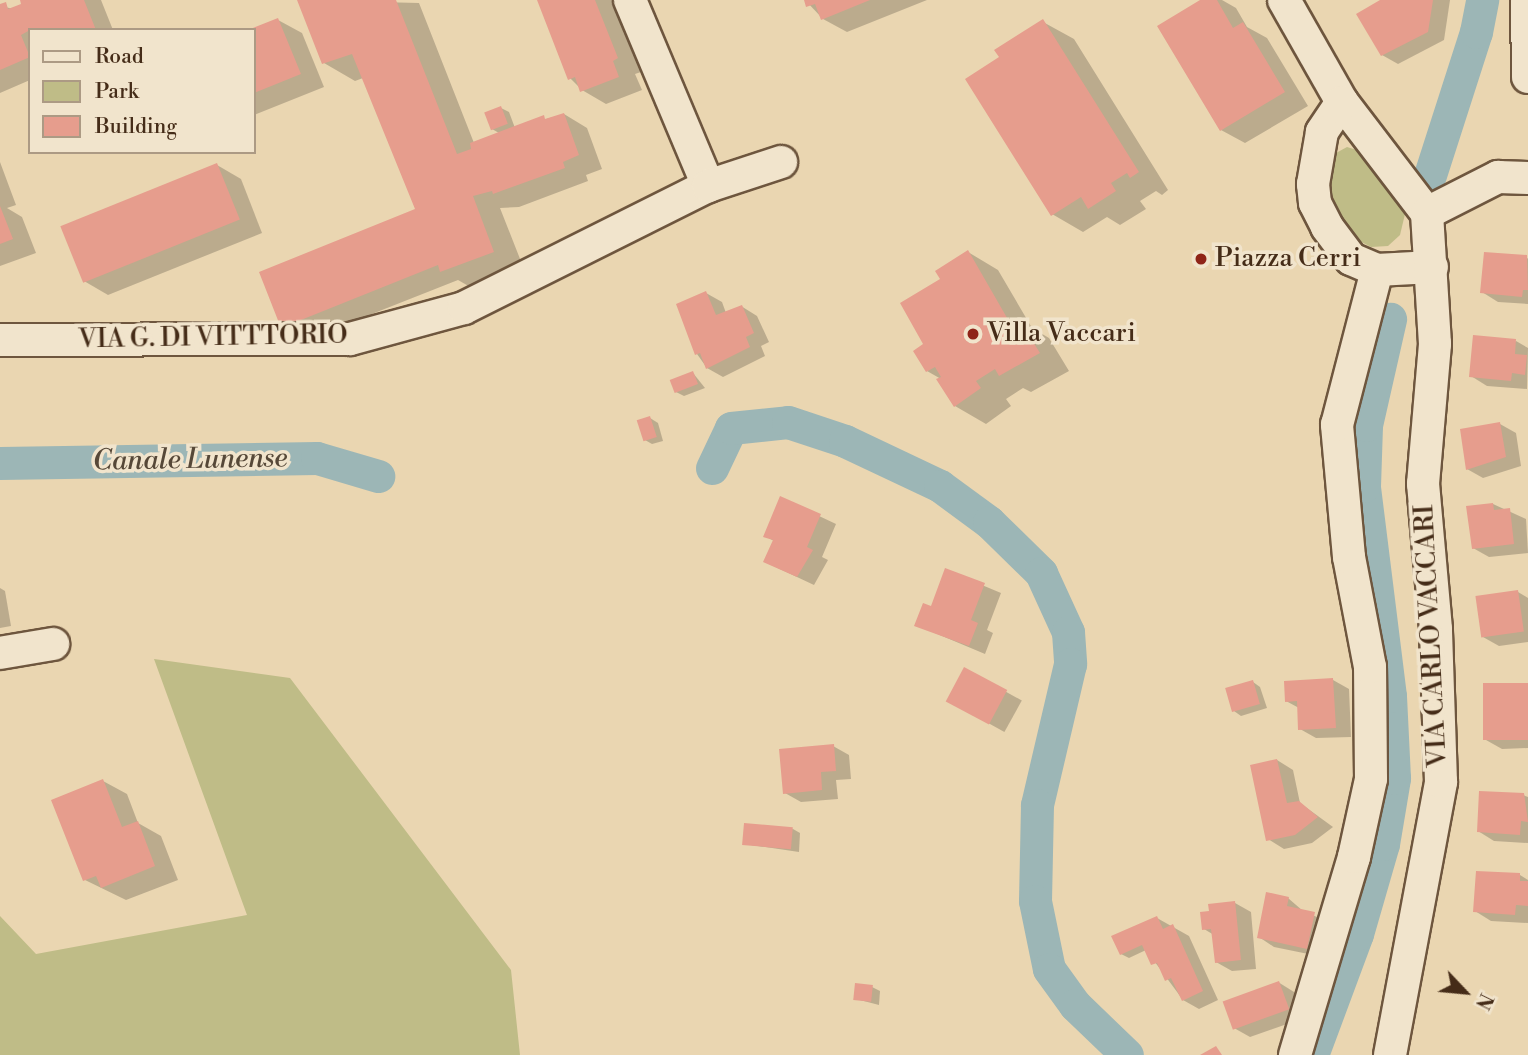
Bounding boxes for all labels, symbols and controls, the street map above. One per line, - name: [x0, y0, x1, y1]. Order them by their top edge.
- legend: [28, 28, 256, 154]
- text: Road: [95, 44, 144, 70]
- text: Park: [95, 79, 139, 105]
- text: Building: [95, 114, 177, 140]
- place label: Piazza Cerri: [1215, 243, 1361, 275]
- marker: Piazza Cerri: [1193, 251, 1209, 267]
- place label: Villa Vaccari: [987, 318, 1136, 350]
- street label: VIA G. DI VITTTORIO: [78, 320, 348, 356]
- marker: Villa Vaccari: [965, 326, 981, 342]
- water label: Canale Lunense: [92, 442, 288, 478]
- street label: VIA CARLO VACCARI: [1410, 504, 1454, 768]
- north arrow: [1430, 957, 1500, 1027]
- text: N: [1470, 989, 1498, 1013]

